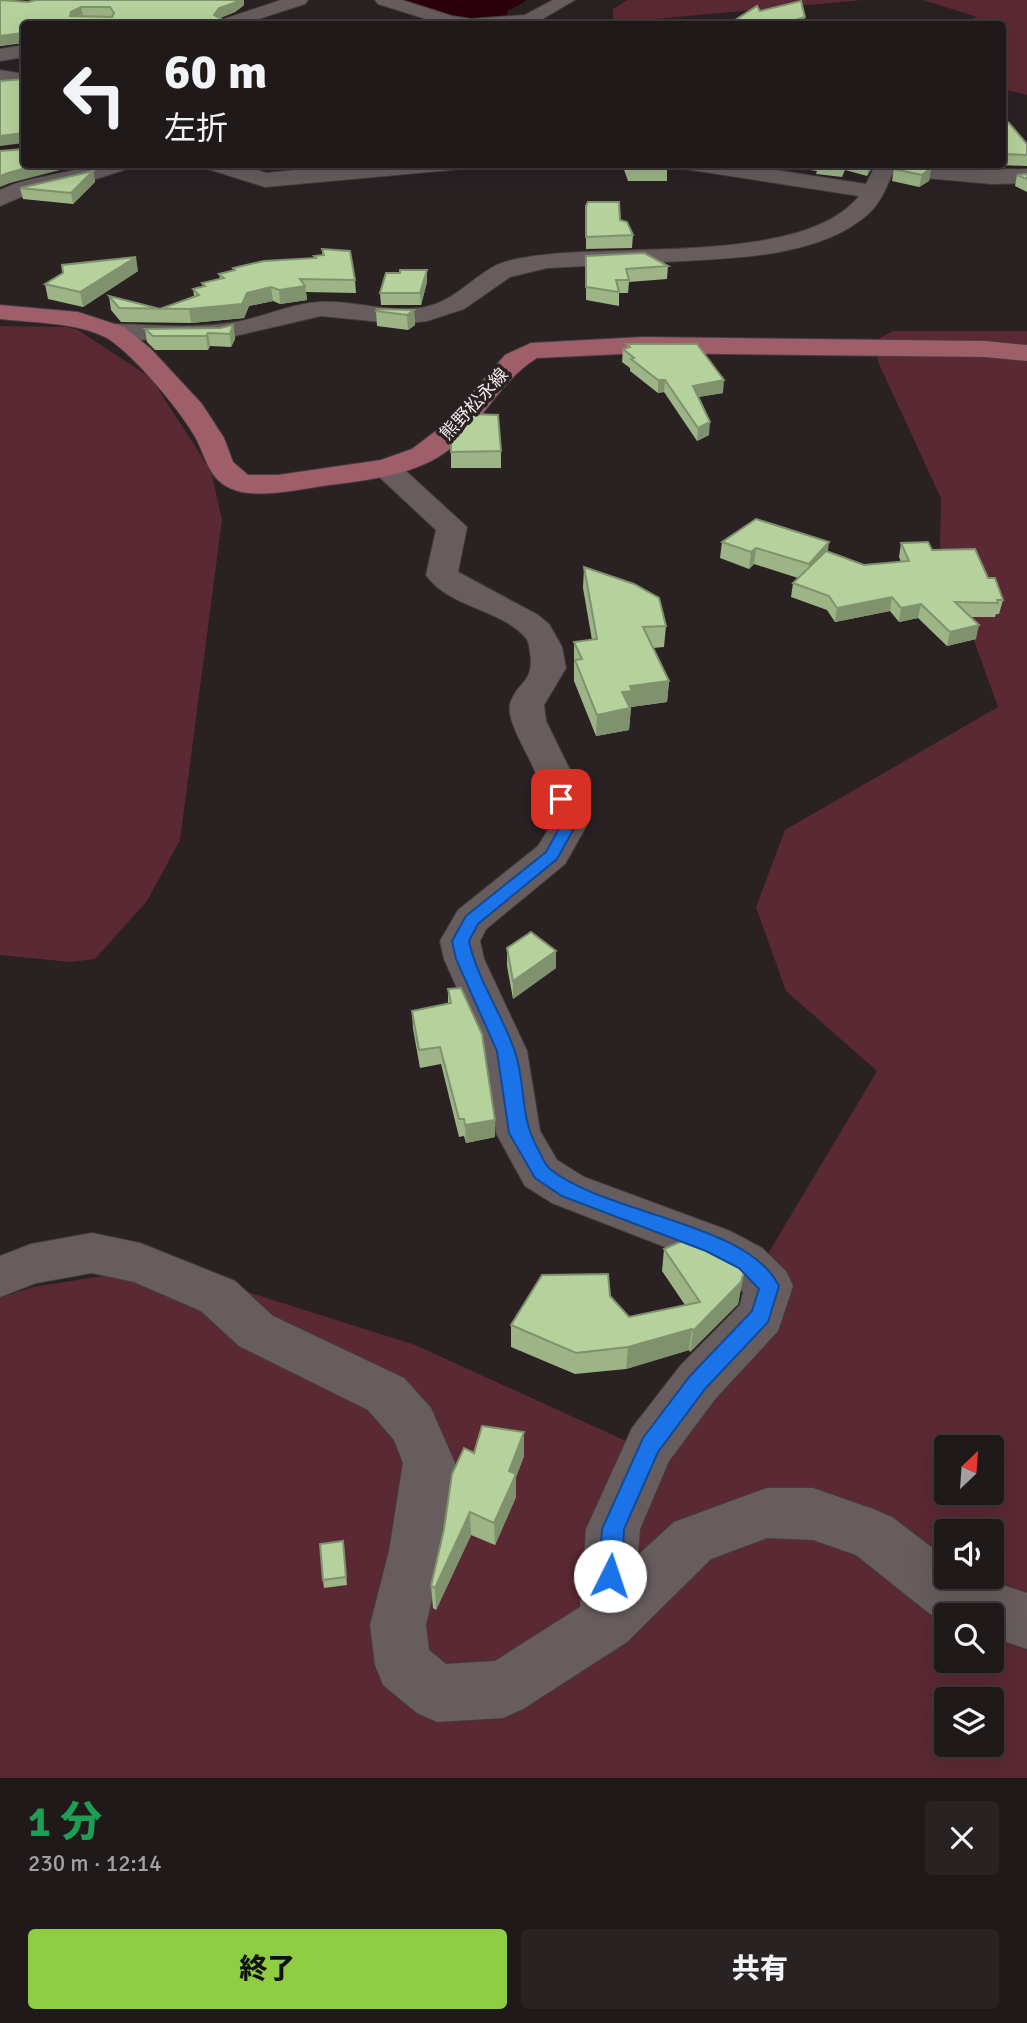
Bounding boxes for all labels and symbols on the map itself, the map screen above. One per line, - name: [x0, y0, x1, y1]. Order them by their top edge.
- street label: 熊野松永線: [435, 364, 513, 444]
- pin: [531, 769, 591, 829]
- north arrow: [934, 1435, 1004, 1505]
- position arrow: [573, 1539, 647, 1613]

